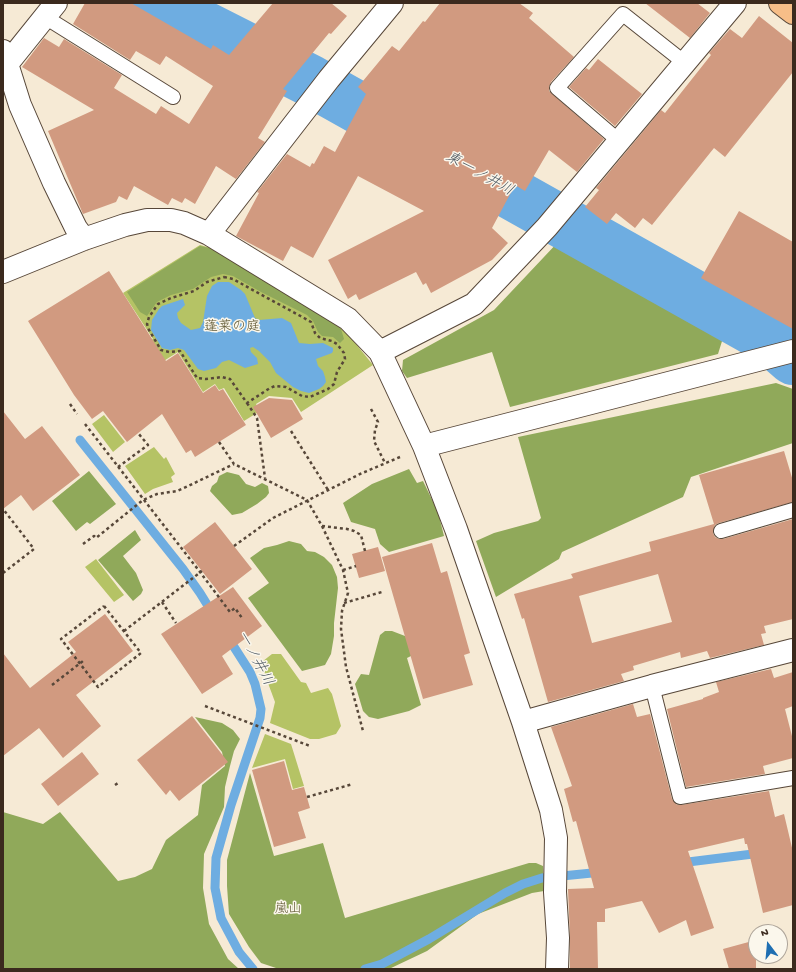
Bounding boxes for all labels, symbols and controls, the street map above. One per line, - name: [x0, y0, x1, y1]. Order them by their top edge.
- water label: 東一ノ井川: [442, 149, 516, 201]
- park label: 蓬莱の庭: [204, 320, 260, 336]
- water label: 一ノ井川: [232, 628, 276, 690]
- park label: 嵐山: [274, 902, 302, 918]
- north arrow: [748, 924, 788, 964]
- text: N: [760, 927, 770, 940]

